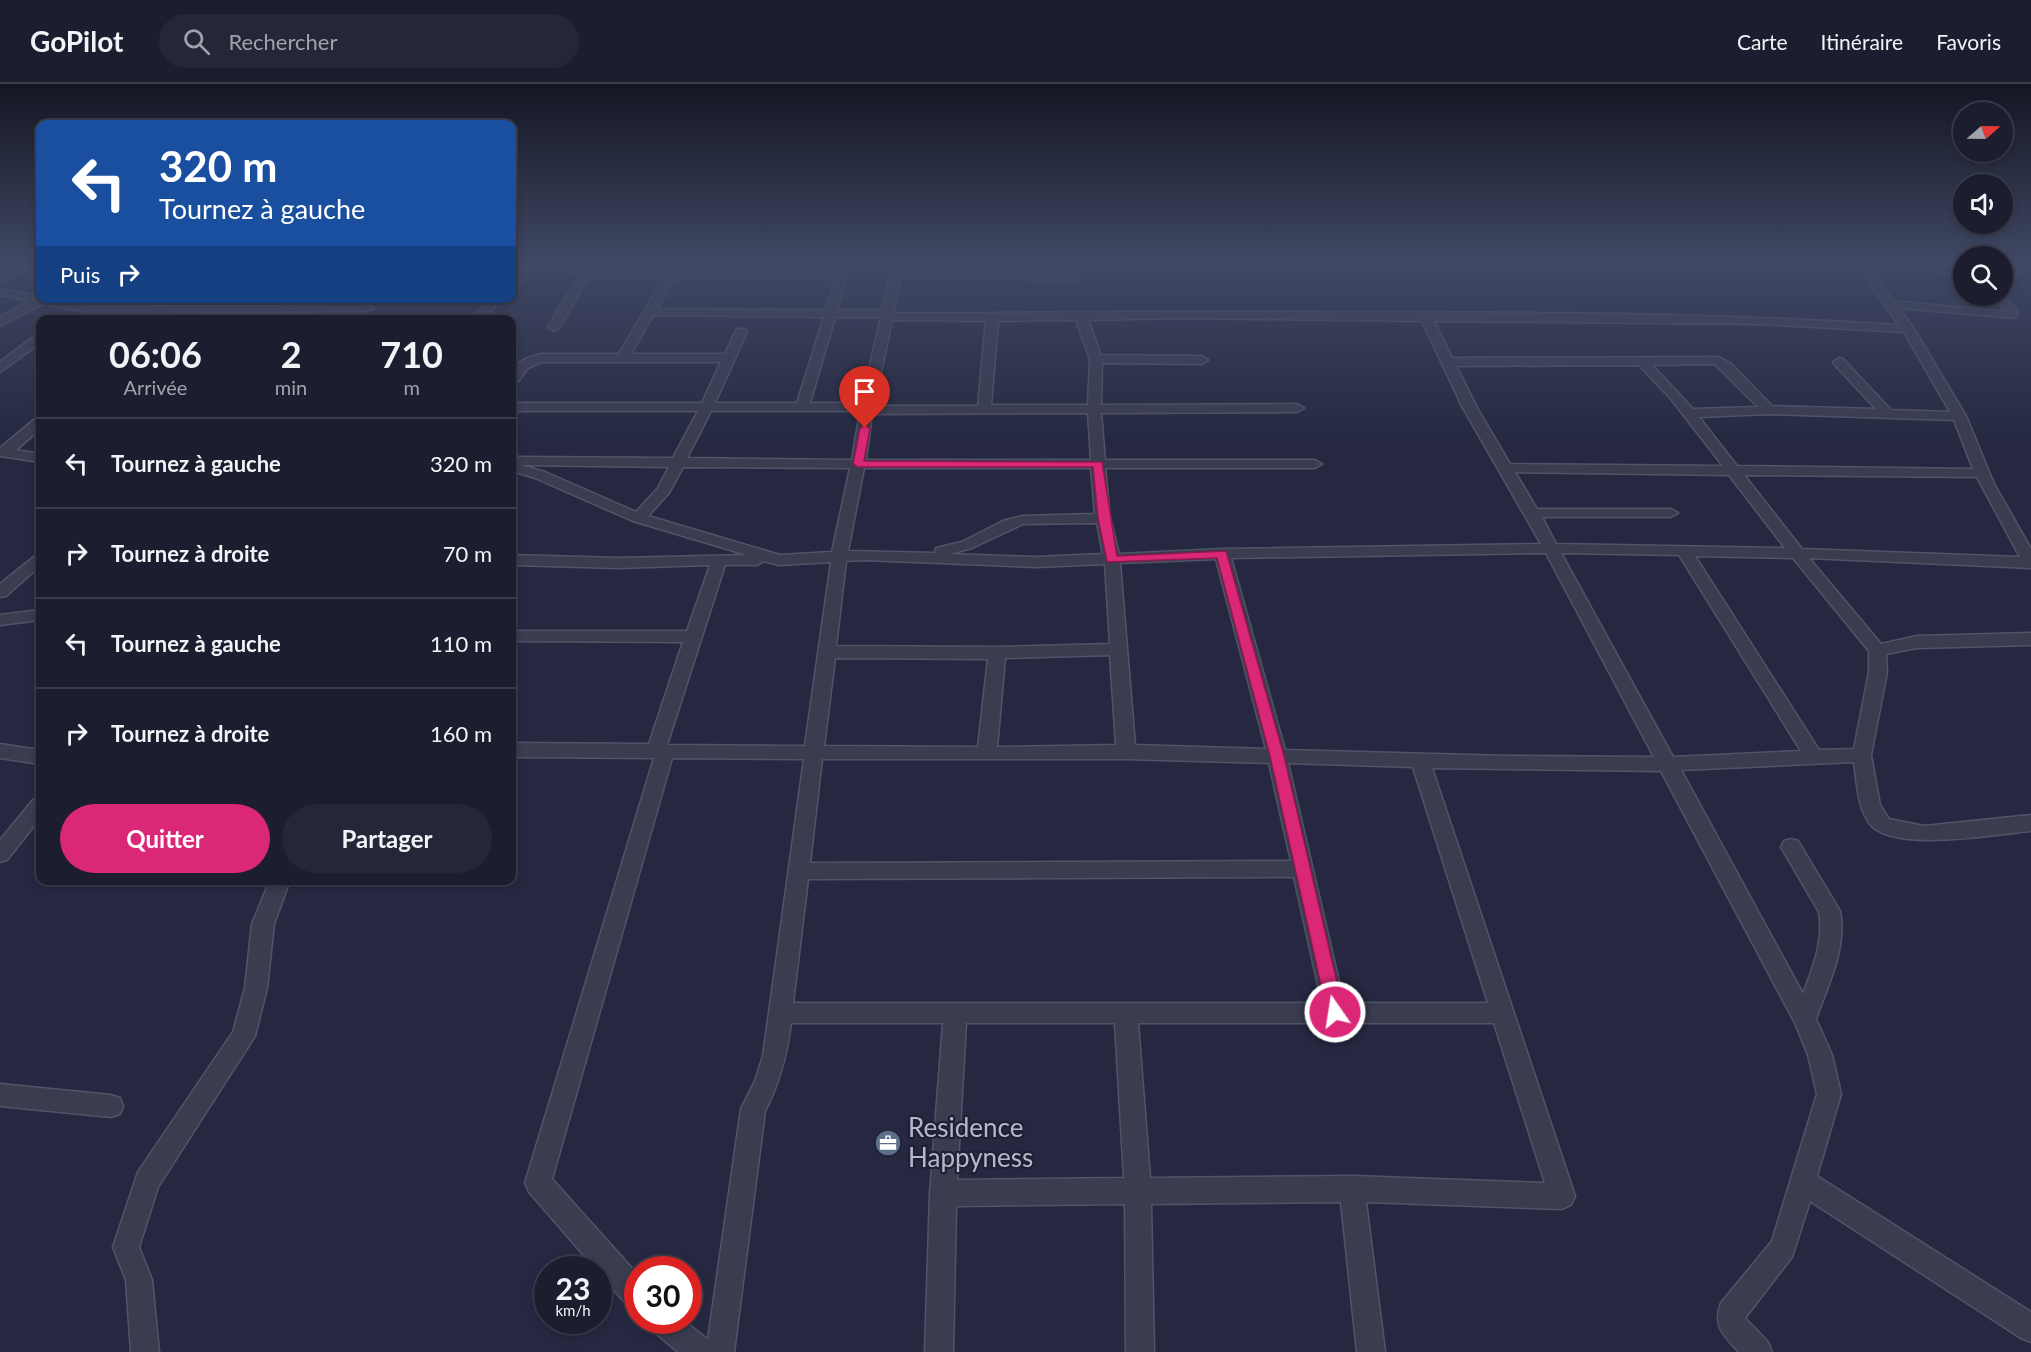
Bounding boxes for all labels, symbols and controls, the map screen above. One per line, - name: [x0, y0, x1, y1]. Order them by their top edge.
- search box: [159, 14, 579, 68]
- text: GoPilot: [30, 24, 123, 58]
- icon: search: [180, 25, 213, 58]
- text: Rechercher: [228, 28, 337, 55]
- text: Carte: [1737, 29, 1788, 54]
- text: Itinéraire: [1821, 29, 1903, 54]
- text: Favoris: [1936, 29, 2001, 54]
- north arrow: [1953, 102, 2013, 162]
- map controls: [1953, 102, 2013, 306]
- text: 320 m: [159, 141, 277, 191]
- icon: left: [60, 144, 138, 222]
- button: sound: [1953, 174, 2013, 234]
- text: Tournez à gauche: [159, 192, 365, 225]
- button: search: [1953, 246, 2013, 306]
- icon: right: [112, 258, 145, 291]
- text: Puis: [60, 261, 100, 288]
- text: 06:06: [109, 332, 202, 376]
- text: 2: [281, 332, 302, 376]
- text: 710: [380, 332, 443, 376]
- pin: [839, 366, 890, 428]
- text: Arrivée: [123, 375, 187, 399]
- text: min: [275, 375, 307, 399]
- text: m: [403, 375, 420, 399]
- icon: arrive: [848, 375, 881, 408]
- icon: left: [60, 447, 93, 480]
- text: Tournez à gauche: [111, 450, 281, 477]
- text: 320 m: [430, 450, 492, 477]
- icon: right: [60, 537, 93, 570]
- text: Tournez à droite: [111, 540, 269, 567]
- text: 70 m: [443, 540, 492, 567]
- icon: left: [60, 627, 93, 660]
- text: Tournez à gauche: [111, 630, 281, 657]
- text: 110 m: [430, 630, 492, 657]
- icon: right: [60, 717, 93, 750]
- text: Tournez à droite: [111, 720, 269, 747]
- text: 160 m: [430, 720, 492, 747]
- button: Quitter: [60, 804, 270, 873]
- button: Partager: [282, 804, 492, 873]
- position arrow: [1303, 980, 1367, 1044]
- place label: Residence Happyness: [908, 1111, 1033, 1173]
- office icon: Residence Happyness: [873, 1128, 903, 1158]
- speed limit sign: 30: [624, 1256, 702, 1334]
- text: 23: [556, 1270, 590, 1306]
- text: km/h: [555, 1301, 591, 1319]

